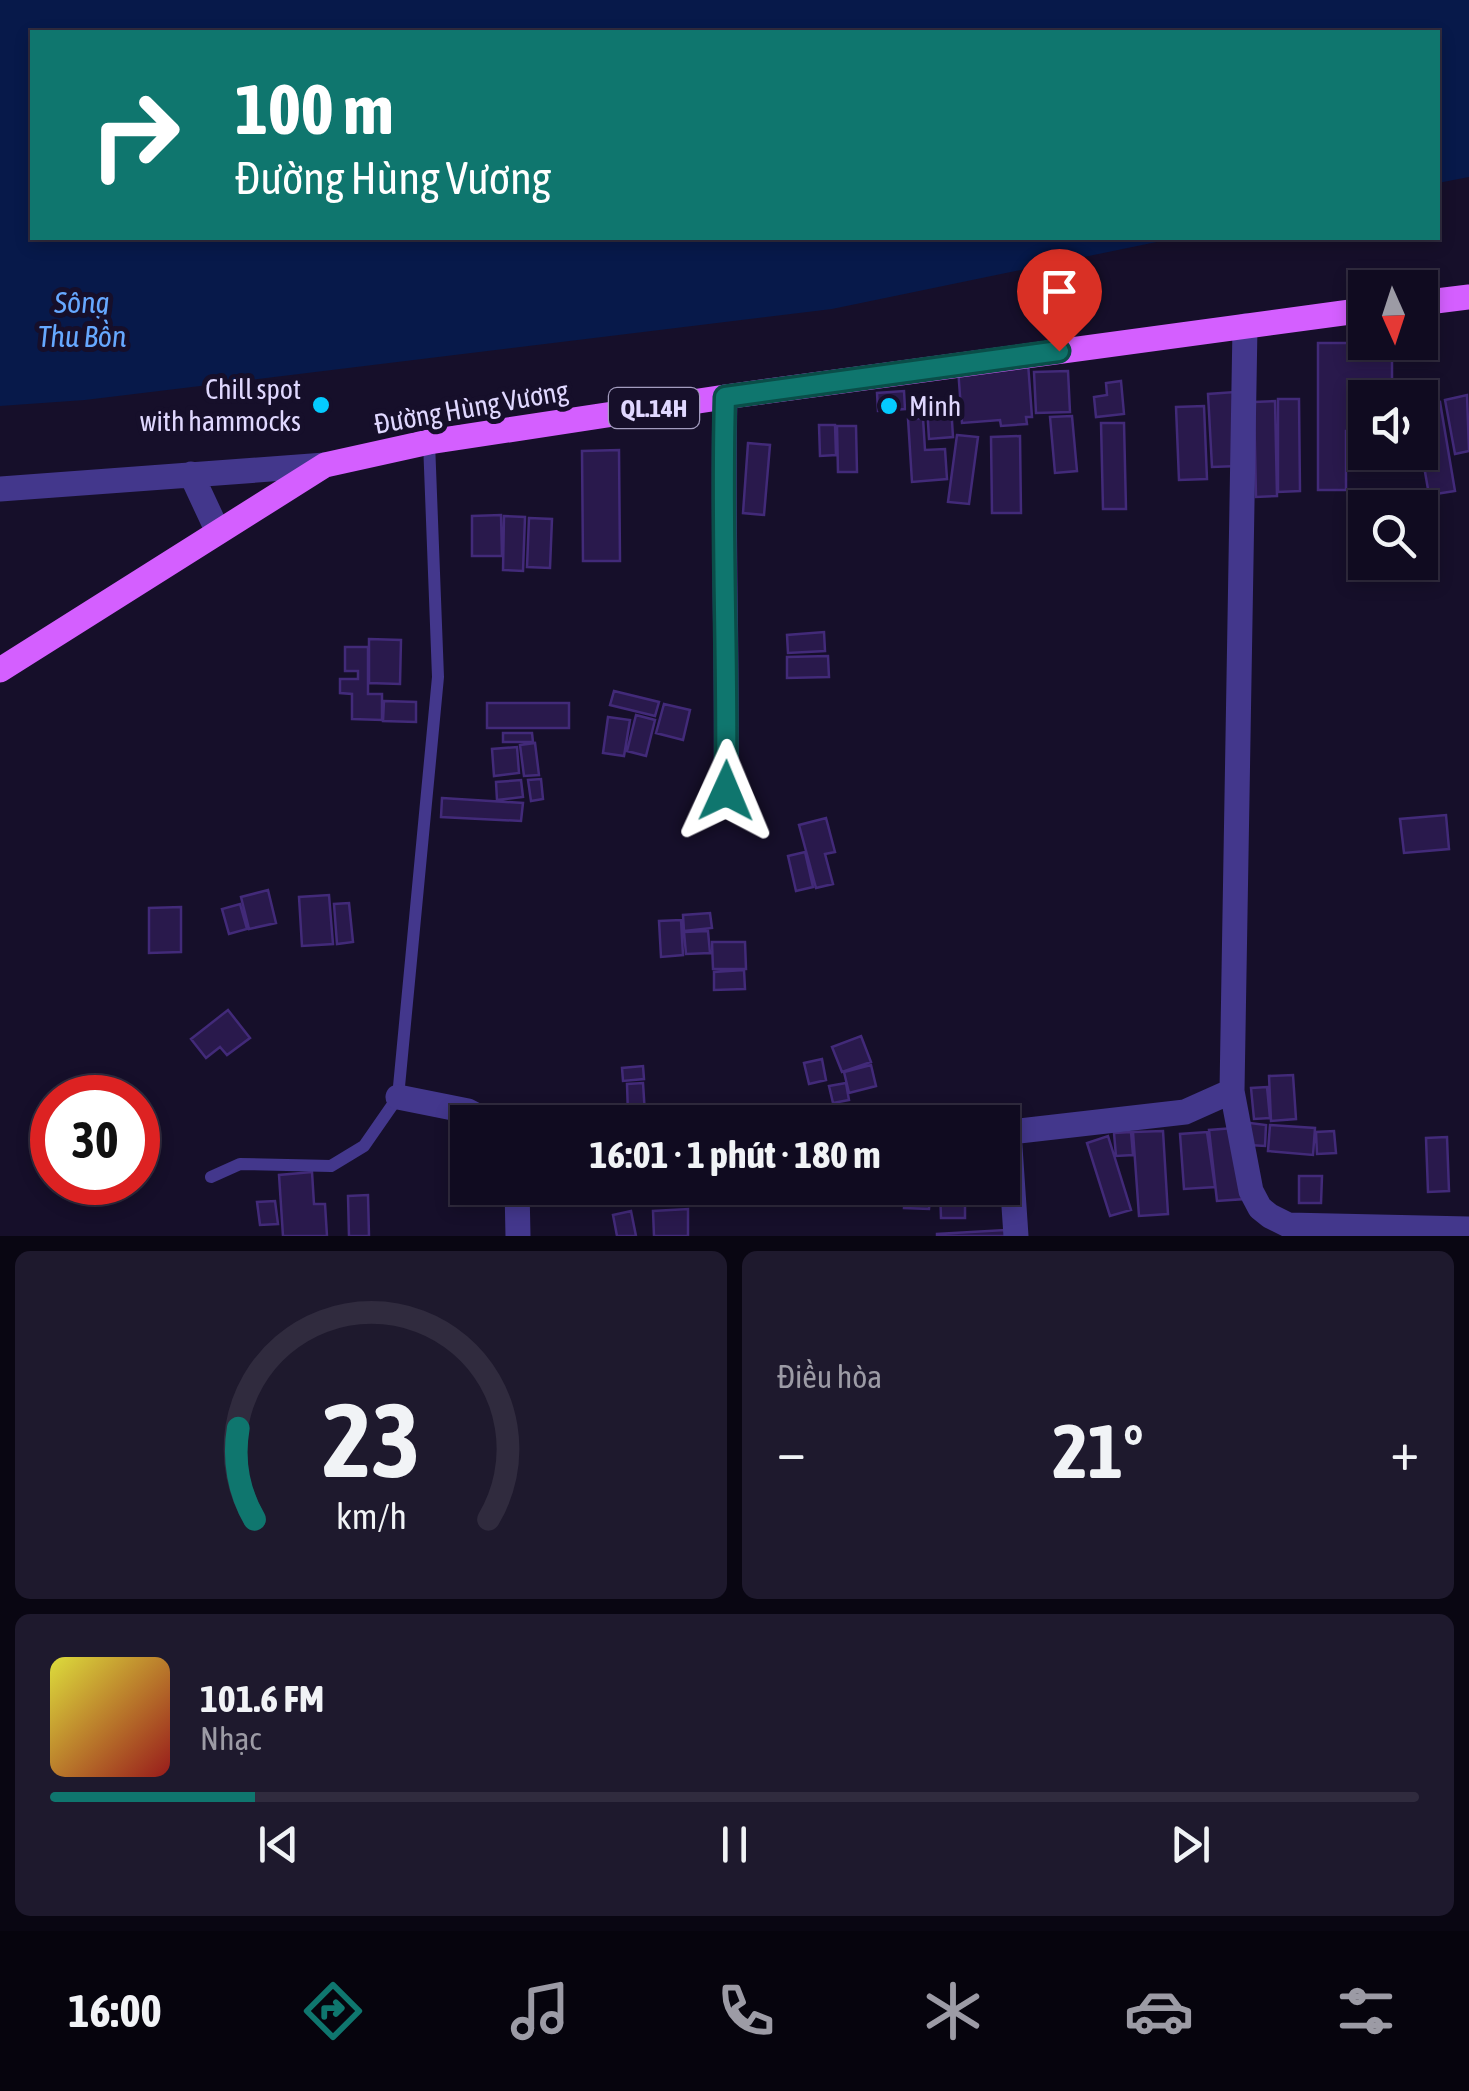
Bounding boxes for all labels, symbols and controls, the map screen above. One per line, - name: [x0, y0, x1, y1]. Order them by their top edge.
- text: 100 m: [235, 69, 394, 149]
- icon: right: [70, 70, 200, 200]
- text: Đường Hùng Vương: [235, 152, 551, 204]
- pin: [1017, 249, 1102, 352]
- icon: arrive: [1032, 264, 1087, 319]
- north arrow: [1348, 270, 1438, 360]
- map controls: [1348, 270, 1438, 580]
- water label: Sông Thu Bồn: [38, 285, 126, 353]
- place label: Chill spot with hammocks: [140, 373, 301, 437]
- street label: Đường Hùng Vương: [371, 374, 571, 440]
- button: sound: [1348, 380, 1438, 470]
- road number: QL.14H: [609, 388, 699, 428]
- place label: Minh: [909, 390, 961, 422]
- marker: Chill spot with hammocks: [310, 394, 332, 416]
- marker: Minh: [878, 395, 900, 417]
- button: search: [1348, 490, 1438, 580]
- position arrow: [674, 739, 778, 843]
- speed limit sign: 30: [30, 1075, 160, 1205]
- text: 16:01 · 1 phút · 180 m: [589, 1133, 881, 1176]
- text: Điều hòa: [777, 1358, 882, 1395]
- text: 23: [322, 1380, 420, 1499]
- text: 21°: [1052, 1408, 1144, 1494]
- text: −: [777, 1419, 806, 1482]
- text: +: [1390, 1419, 1419, 1482]
- text: km/h: [336, 1496, 406, 1537]
- text: 101.6 FM: [200, 1677, 324, 1720]
- text: Nhạc: [200, 1720, 261, 1757]
- icon: previous: [251, 1817, 306, 1872]
- icon: pause: [707, 1817, 762, 1872]
- icon: next: [1163, 1817, 1218, 1872]
- icon: directions: [298, 1976, 368, 2046]
- icon: music: [505, 1976, 575, 2046]
- icon: phone: [711, 1976, 781, 2046]
- icon: climate: [918, 1976, 988, 2046]
- icon: car: [1124, 1976, 1194, 2046]
- icon: filters: [1331, 1976, 1401, 2046]
- text: 16:00: [68, 1985, 162, 2037]

